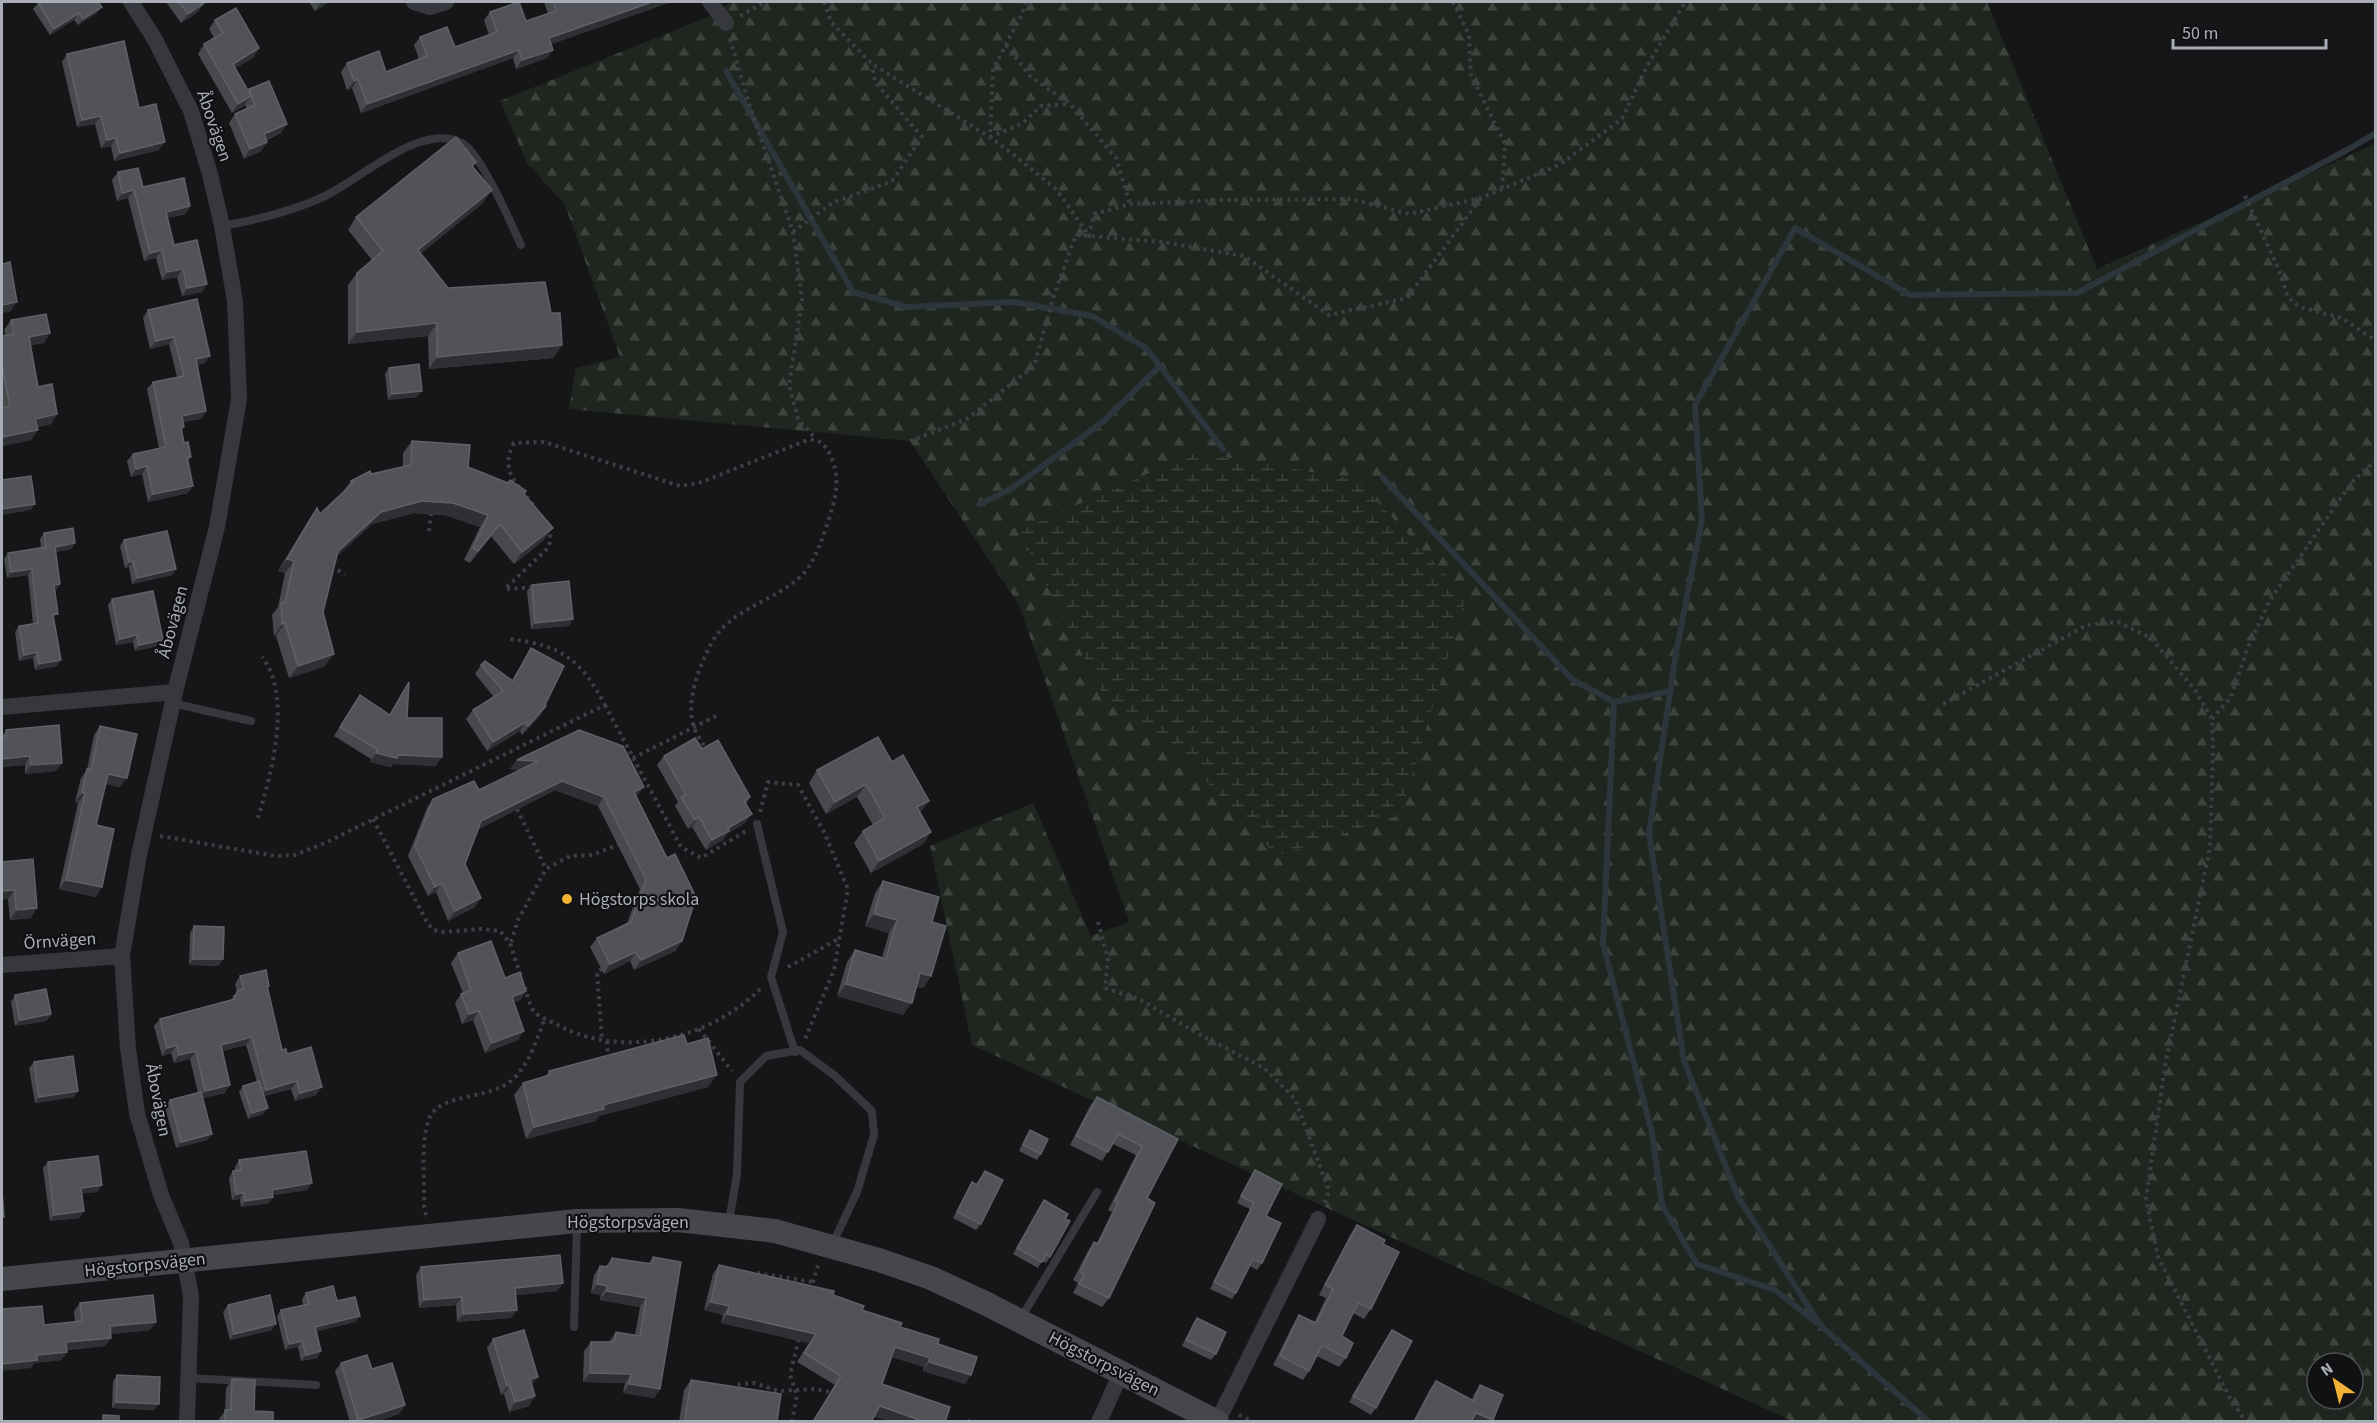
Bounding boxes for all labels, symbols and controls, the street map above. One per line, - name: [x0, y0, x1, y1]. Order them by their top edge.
- scale bar: [2173, 12, 2326, 50]
- text: 50 m: [2182, 21, 2218, 46]
- street label: Åbovägen: [190, 87, 238, 165]
- street label: Åbovägen: [151, 583, 195, 661]
- place label: Högstorps skola: [579, 887, 699, 912]
- marker: Högstorps skola: [560, 892, 574, 906]
- street label: Örnvägen: [23, 926, 97, 956]
- street label: Åbovägen: [139, 1061, 177, 1139]
- street label: Högstorpsvägen: [567, 1210, 689, 1235]
- street label: Högstorpsvägen: [83, 1246, 207, 1284]
- street label: Högstorpsvägen: [1044, 1325, 1164, 1403]
- north arrow: [2305, 1351, 2365, 1411]
- text: N: [2316, 1357, 2338, 1382]

